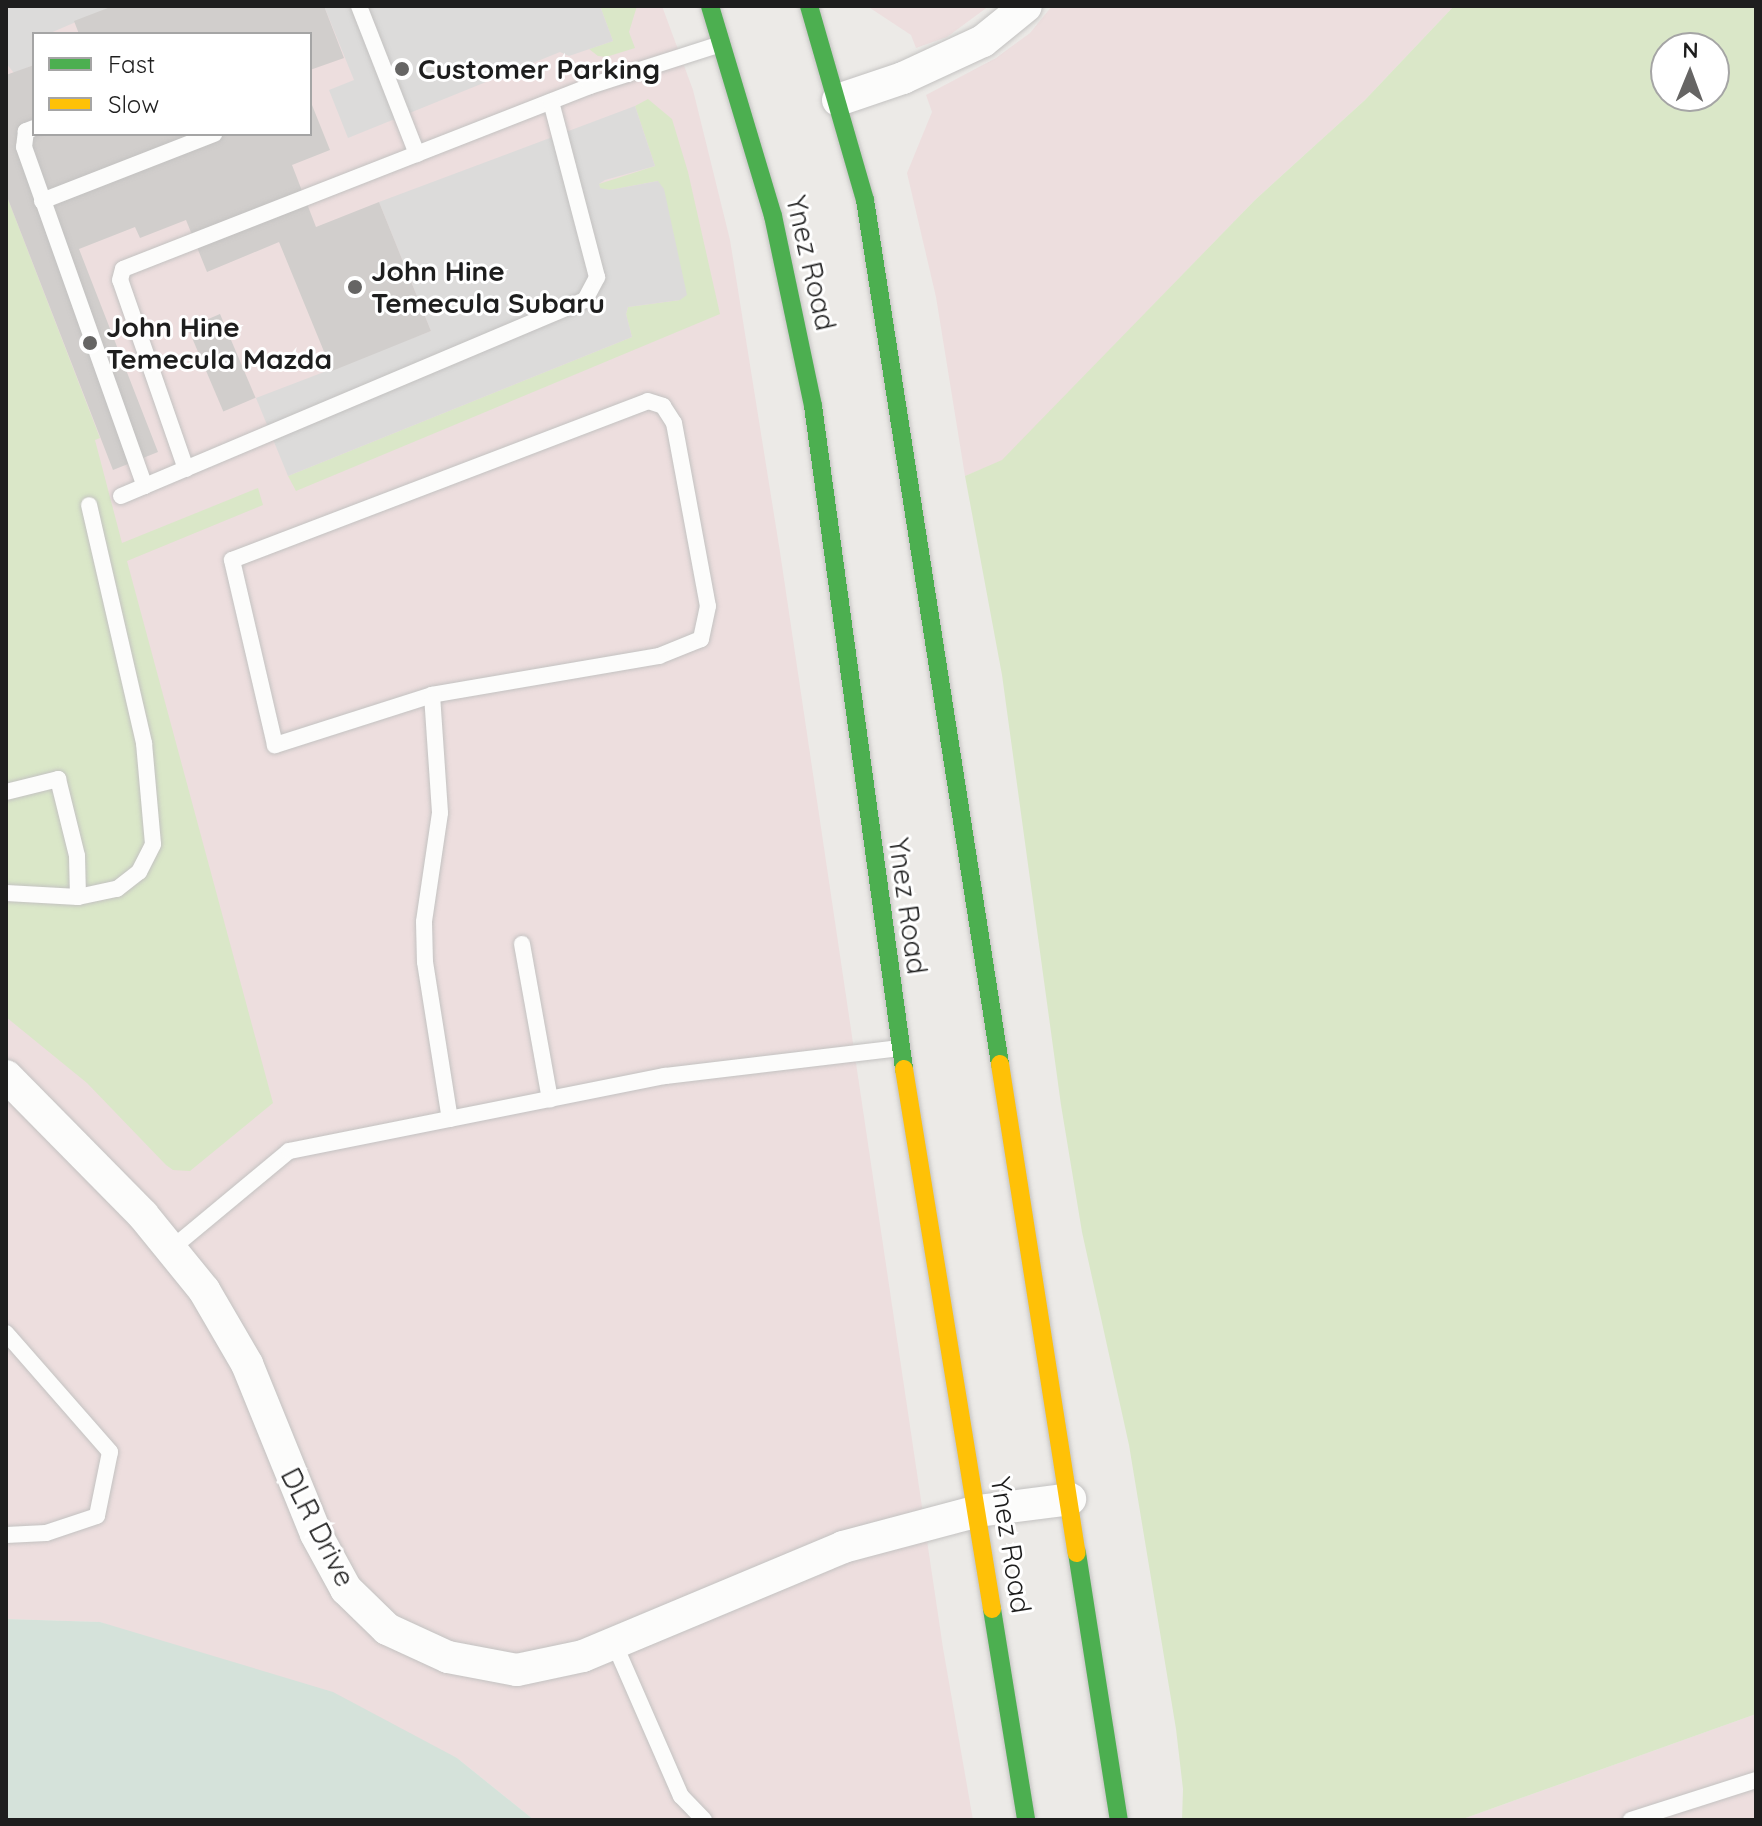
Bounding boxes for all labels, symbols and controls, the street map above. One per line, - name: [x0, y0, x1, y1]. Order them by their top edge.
- legend: [32, 32, 312, 136]
- north arrow: [1650, 32, 1730, 112]
- text: N: [1682, 36, 1699, 64]
- text: Fast: [108, 49, 155, 79]
- place label: Customer Parking: [418, 52, 660, 86]
- marker: Customer Parking: [393, 60, 411, 78]
- text: Slow: [108, 89, 159, 119]
- street label: Ynez Road: [779, 192, 843, 334]
- place label: John Hine Temecula Subaru: [371, 254, 605, 320]
- marker: John Hine Temecula Subaru: [346, 278, 364, 296]
- place label: John Hine Temecula Mazda: [106, 310, 332, 376]
- marker: John Hine Temecula Mazda: [81, 334, 99, 352]
- street label: Ynez Road: [882, 836, 934, 976]
- street label: DLR Drive: [274, 1462, 362, 1592]
- street label: Ynez Road: [984, 1474, 1038, 1616]

